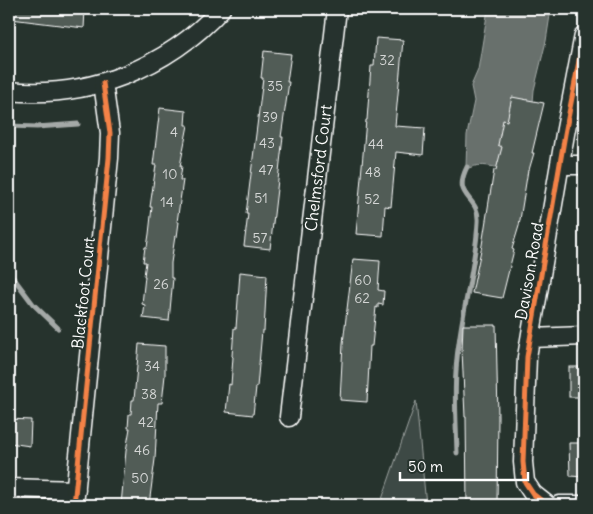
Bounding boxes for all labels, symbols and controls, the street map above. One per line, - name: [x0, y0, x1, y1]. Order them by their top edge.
- house number: 32: [379, 51, 395, 69]
- house number: 35: [267, 77, 283, 95]
- street label: Chelmsford Court: [300, 103, 336, 233]
- house number: 39: [262, 108, 278, 126]
- house number: 4: [170, 123, 178, 141]
- house number: 43: [259, 134, 275, 152]
- house number: 44: [368, 135, 384, 153]
- house number: 47: [259, 161, 274, 179]
- house number: 48: [365, 163, 381, 181]
- house number: 10: [163, 165, 177, 183]
- house number: 51: [254, 189, 268, 207]
- house number: 52: [364, 190, 380, 208]
- house number: 14: [160, 193, 174, 211]
- street label: Davison Road: [511, 221, 547, 321]
- house number: 57: [253, 229, 268, 247]
- street label: Blackfoot Court: [67, 236, 99, 350]
- house number: 60: [354, 271, 372, 289]
- house number: 26: [153, 275, 169, 293]
- house number: 62: [354, 289, 370, 307]
- house number: 34: [144, 357, 160, 375]
- house number: 38: [141, 385, 157, 403]
- house number: 42: [138, 413, 154, 431]
- house number: 46: [134, 441, 150, 459]
- scale bar: [400, 449, 528, 481]
- text: 50 m: [408, 457, 443, 476]
- house number: 50: [131, 469, 149, 487]

